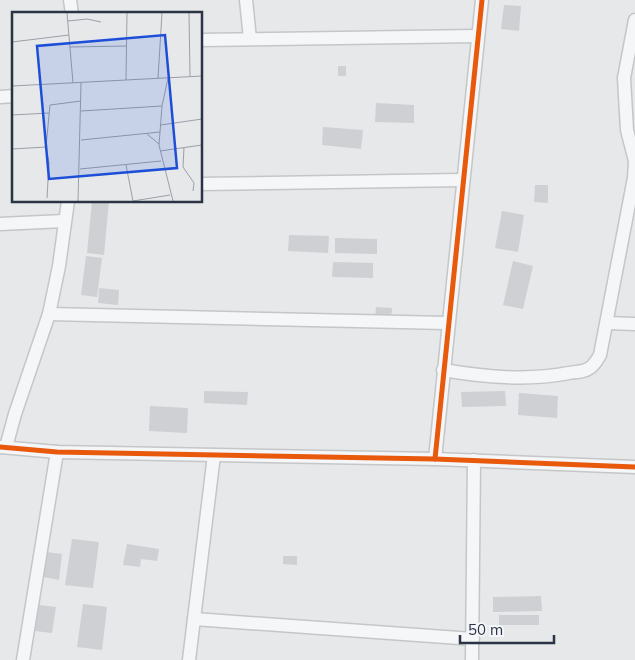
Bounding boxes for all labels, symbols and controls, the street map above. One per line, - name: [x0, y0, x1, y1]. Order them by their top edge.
- inset map: [12, 12, 202, 202]
- scale bar: [460, 612, 554, 644]
- text: 50 m: [468, 620, 503, 639]

